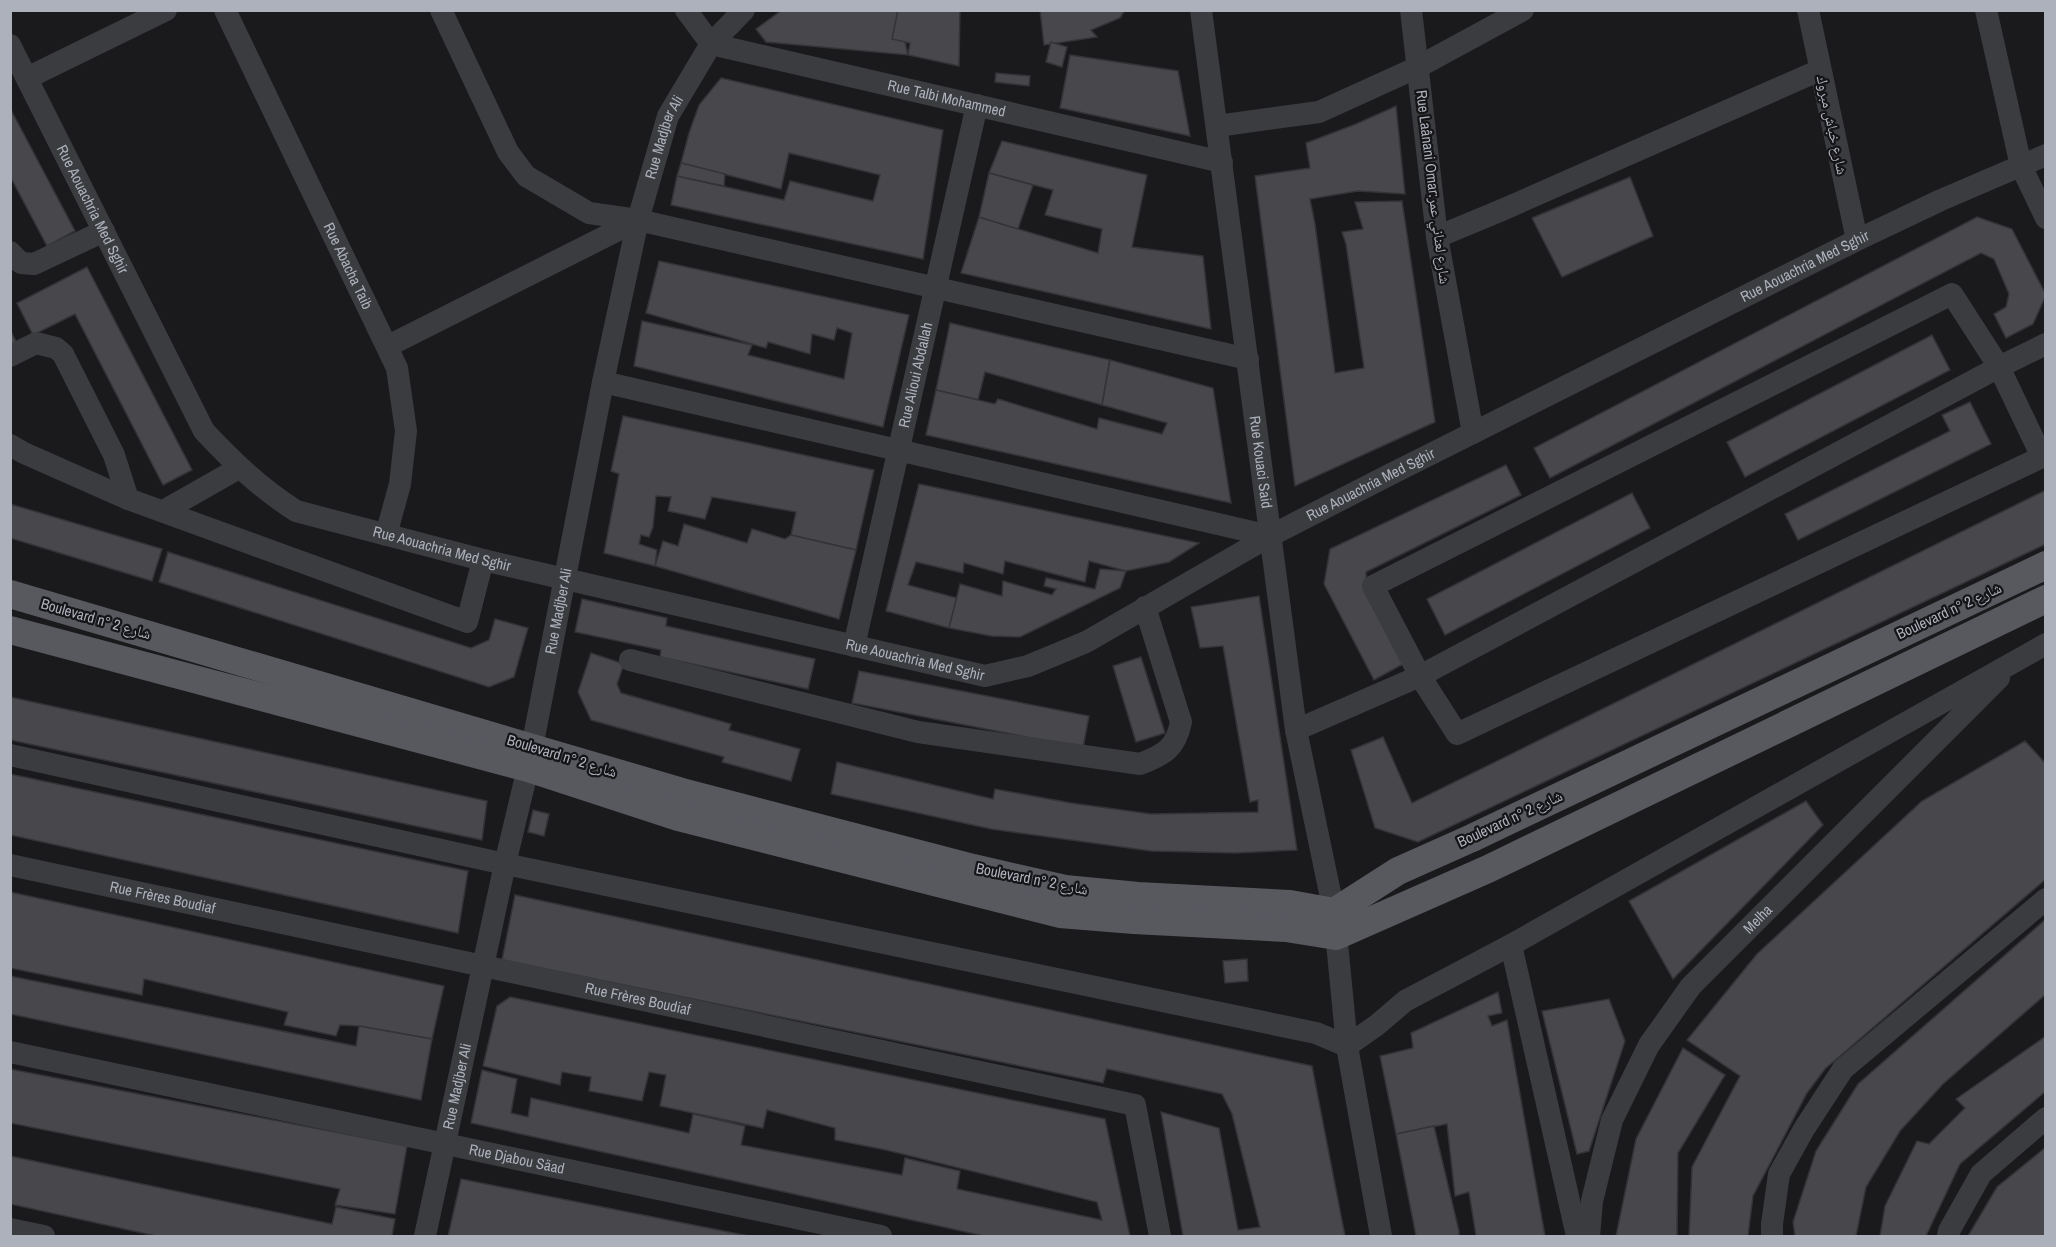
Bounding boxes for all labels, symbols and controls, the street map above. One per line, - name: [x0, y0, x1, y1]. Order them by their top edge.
- street label: شارع خباش مبروك: [1812, 73, 1853, 177]
- street label: Rue Talbi Mohammed: [886, 74, 1008, 122]
- street label: Rue Laânani Omar;شارع لعناني عمر: [1409, 89, 1456, 285]
- street label: Rue Madjber Ali: [639, 91, 688, 181]
- street label: Rue Aouachria Med Sghir: [52, 141, 134, 277]
- street label: Rue Abacha Taib: [319, 219, 378, 313]
- street label: Rue Aouachria Med Sghir: [1737, 225, 1872, 307]
- street label: Rue Alioui Abdallah: [893, 320, 937, 430]
- street label: Rue Kouaci Said: [1245, 415, 1278, 510]
- street label: Rue Aouachria Med Sghir: [1302, 443, 1438, 526]
- street label: Rue Aouachria Med Sghir: [371, 521, 513, 576]
- street label: Rue Madjber Ali: [539, 566, 577, 656]
- street label: Boulevard n° شارع 2: [1893, 577, 2005, 644]
- street label: Boulevard n° شارع 2: [39, 593, 154, 644]
- street label: Rue Aouachria Med Sghir: [844, 633, 987, 686]
- street label: Boulevard n° شارع 2: [505, 729, 620, 782]
- street label: Boulevard n° شارع 2: [1454, 785, 1566, 852]
- street label: Boulevard n° شارع 2: [974, 857, 1090, 900]
- street label: Rue Frères Boudiaf: [108, 876, 218, 919]
- street label: Melha: [1738, 900, 1777, 938]
- street label: Rue Frères Boudiaf: [583, 977, 693, 1020]
- street label: Rue Madjber Ali: [437, 1041, 476, 1131]
- street label: Rue Djabou Säad: [467, 1138, 567, 1179]

